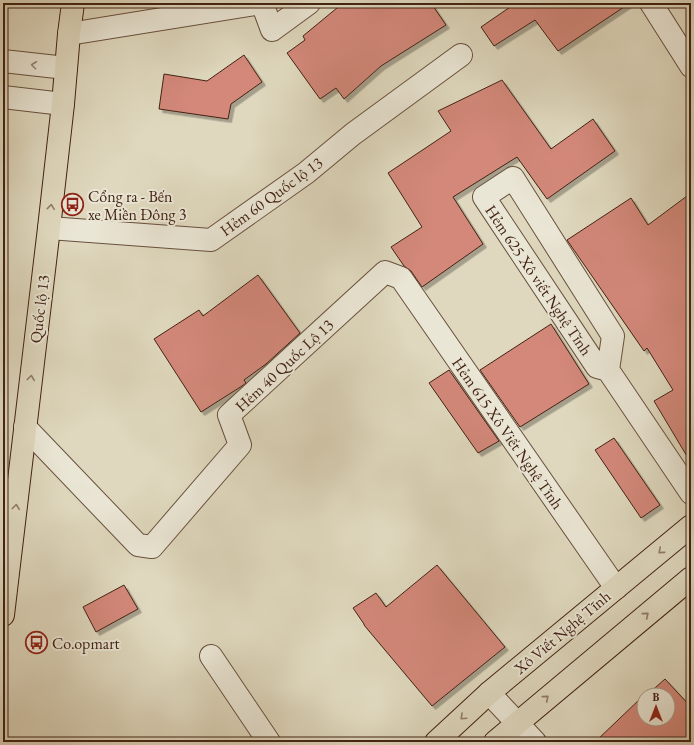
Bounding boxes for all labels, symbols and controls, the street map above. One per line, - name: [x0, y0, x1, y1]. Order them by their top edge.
- one-way arrow: [31, 61, 38, 70]
- street label: Hẻm 60 Quốc lộ 13: [216, 152, 327, 241]
- place label: Cổng ra - Bến xe Miền Đông 3: [88, 186, 187, 225]
- bus stop icon: Cổng ra - Bến xe Miền Đông 3: [59, 192, 85, 218]
- street label: Hẻm 625 Xô viết Nghệ Tĩnh: [480, 201, 597, 360]
- one-way arrow: [47, 204, 56, 210]
- street label: Quốc lộ 13: [25, 273, 54, 344]
- street label: Hẻm 40 Quốc Lộ 13: [231, 314, 338, 417]
- street label: Hẻm 615 Xô Viết Nghệ Tĩnh: [447, 353, 568, 513]
- one-way arrow: [26, 375, 35, 381]
- one-way arrow: [11, 504, 20, 510]
- one-way arrow: [658, 546, 666, 553]
- street label: Xô Viết Nghệ Tĩnh: [509, 586, 615, 680]
- one-way arrow: [642, 612, 649, 619]
- bus stop icon: Co.opmart: [23, 630, 49, 656]
- place label: Co.opmart: [52, 633, 120, 654]
- north arrow: [636, 687, 676, 727]
- text: B: [653, 690, 660, 704]
- one-way arrow: [542, 695, 549, 702]
- one-way arrow: [460, 713, 468, 720]

